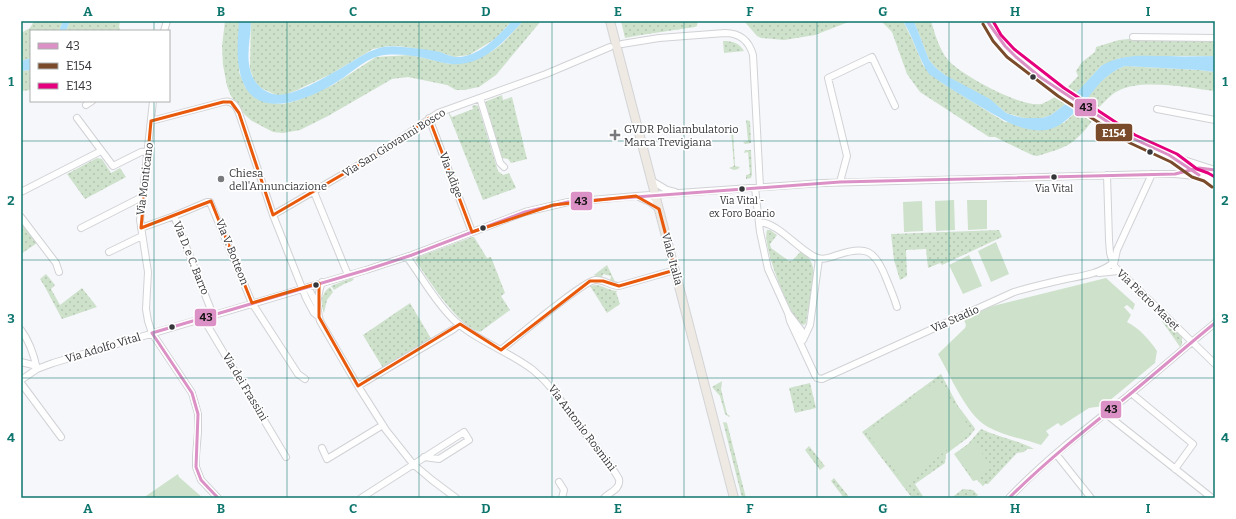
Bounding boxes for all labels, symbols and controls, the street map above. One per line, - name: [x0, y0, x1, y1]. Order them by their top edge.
- text: A: [83, 4, 93, 19]
- text: B: [217, 4, 225, 19]
- text: C: [349, 4, 357, 19]
- text: D: [481, 4, 491, 19]
- text: E: [614, 4, 622, 19]
- text: F: [746, 4, 754, 19]
- text: G: [878, 4, 888, 19]
- text: H: [1010, 4, 1020, 19]
- text: I: [1146, 4, 1151, 19]
- legend: [30, 30, 170, 102]
- text: 43: [66, 39, 80, 53]
- text: E154: [66, 59, 92, 73]
- unlabelled marker: [1028, 72, 1038, 82]
- text: 1: [8, 74, 14, 89]
- text: 1: [1222, 74, 1228, 89]
- text: E143: [66, 79, 92, 93]
- line badge: 43: [1074, 98, 1097, 117]
- text: 43: [1079, 101, 1093, 114]
- street label: Via San Giovanni Bosco: [340, 106, 448, 180]
- place label: GVDR Poliambulatorio Marca Trevigiana: [624, 123, 739, 149]
- line badge: E154: [1095, 123, 1133, 142]
- text: E154: [1102, 127, 1126, 140]
- marker: GVDR Poliambulatorio Marca Trevigiana: [609, 129, 621, 141]
- street label: Via Monticano: [134, 142, 156, 216]
- unlabelled marker: [1145, 147, 1155, 157]
- street label: Via Adige: [436, 150, 466, 200]
- place label: Chiesa dell'Annunciazione: [229, 167, 327, 193]
- marker: Via Vital: [1049, 172, 1059, 182]
- marker: Chiesa dell'Annunciazione: [216, 174, 226, 184]
- place label: Via Vital: [1035, 183, 1073, 195]
- marker: Via Vital - ex Foro Boario: [737, 184, 747, 194]
- line badge: 43: [570, 191, 593, 211]
- text: 2: [7, 193, 15, 208]
- text: 2: [1221, 193, 1229, 208]
- text: 43: [574, 195, 588, 208]
- place label: Via Vital - ex Foro Boario: [709, 195, 775, 220]
- street label: Via V. Botteon: [213, 217, 251, 287]
- street label: Via D. e C. Barro: [170, 219, 212, 297]
- unlabelled marker: [478, 223, 488, 233]
- street label: Viale Italia: [659, 231, 685, 287]
- street label: Via Pietro Maset: [1114, 267, 1182, 333]
- unlabelled marker: [311, 280, 321, 290]
- street label: Via Stadio: [929, 303, 981, 335]
- line badge: 43: [194, 308, 217, 327]
- text: 3: [7, 311, 15, 326]
- text: 43: [199, 311, 213, 324]
- text: 3: [1221, 311, 1229, 326]
- unlabelled marker: [167, 322, 177, 332]
- street label: Via Adolfo Vital: [64, 330, 142, 366]
- street label: Via dei Frassini: [220, 351, 271, 424]
- street label: Via Antonio Rosmini: [545, 382, 619, 474]
- line badge: 43: [1100, 400, 1122, 419]
- text: 43: [1104, 403, 1118, 416]
- text: 4: [7, 430, 15, 445]
- text: 4: [1221, 430, 1229, 445]
- text: A: [83, 501, 93, 516]
- text: B: [217, 501, 225, 516]
- text: C: [349, 501, 357, 516]
- text: D: [481, 501, 491, 516]
- text: E: [614, 501, 622, 516]
- text: F: [746, 501, 754, 516]
- text: G: [878, 501, 888, 516]
- text: H: [1010, 501, 1020, 516]
- text: I: [1146, 501, 1151, 516]

